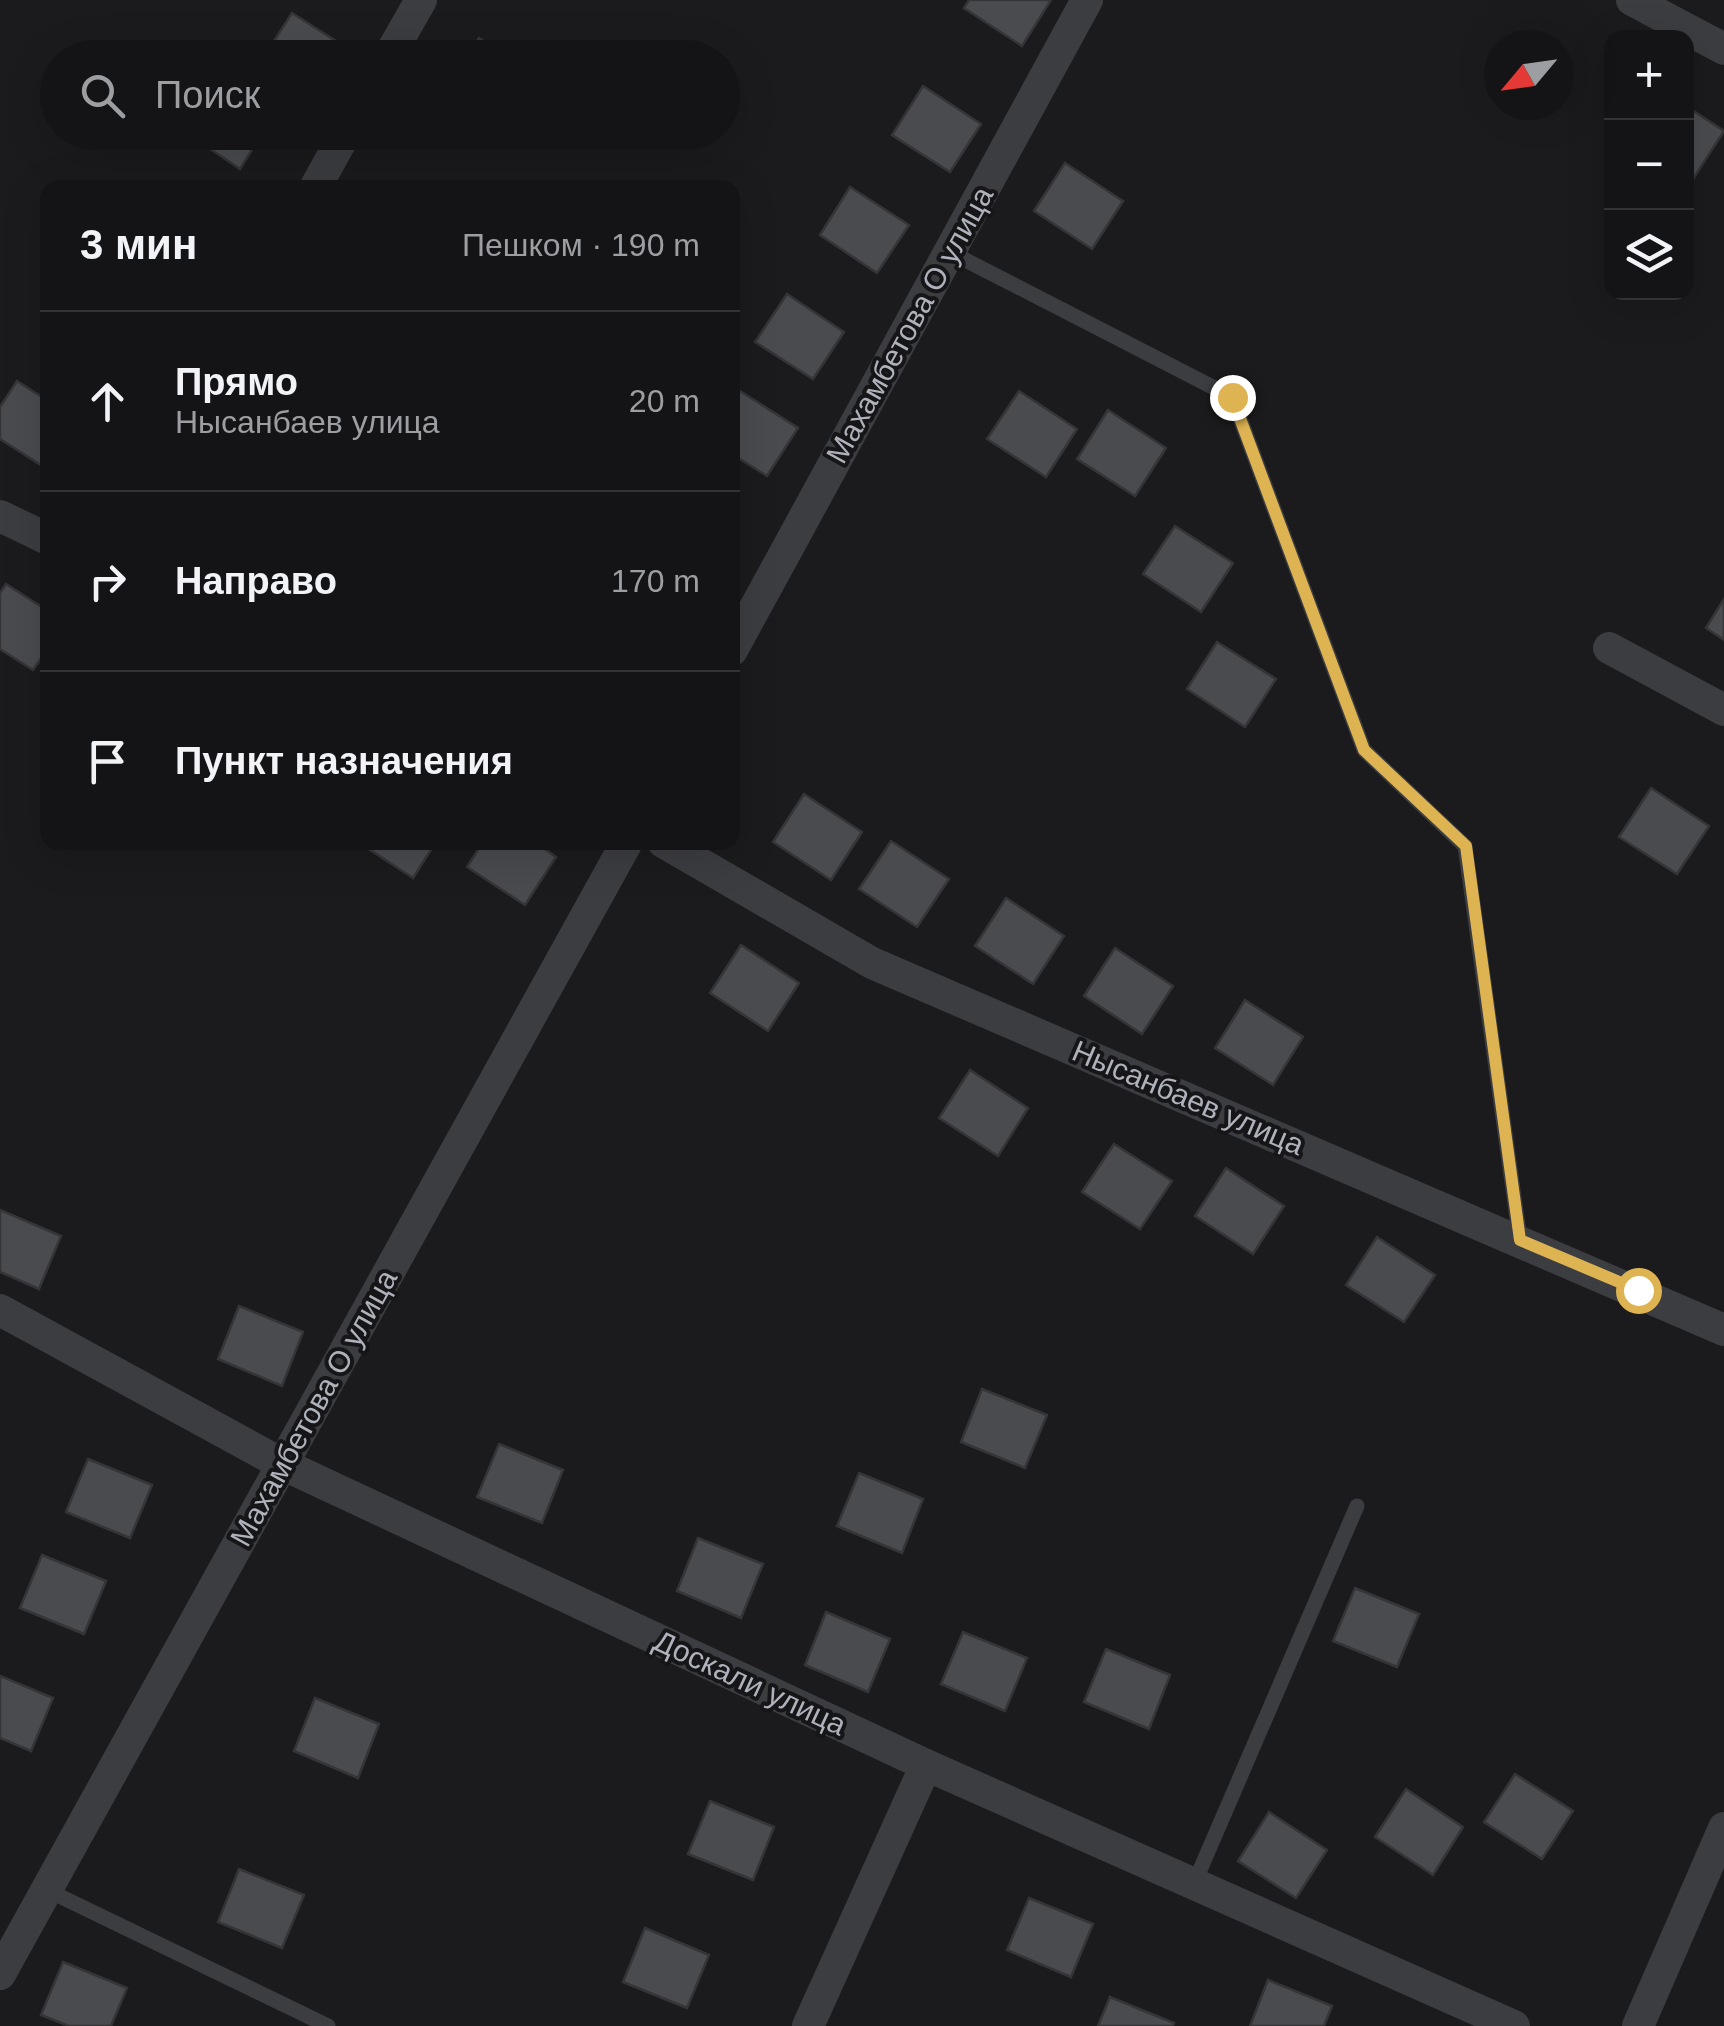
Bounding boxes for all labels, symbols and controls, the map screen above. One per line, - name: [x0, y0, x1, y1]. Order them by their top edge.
- north arrow: [1484, 30, 1574, 120]
- map controls: [1604, 30, 1694, 300]
- button: +: [1604, 30, 1694, 120]
- search box: [40, 40, 740, 150]
- icon: search: [75, 68, 130, 123]
- text: Поиск: [155, 74, 260, 116]
- button: −: [1604, 120, 1694, 210]
- street label: Махамбетова О улица: [820, 180, 1000, 469]
- button: layers: [1604, 210, 1694, 300]
- text: 3 мин: [80, 221, 197, 268]
- text: Пешком · 190 m: [462, 227, 700, 263]
- text: Прямо: [175, 361, 298, 403]
- icon: ahead: [80, 374, 135, 429]
- route end: [1210, 375, 1256, 421]
- text: 20 m: [629, 383, 700, 419]
- text: Нысанбаев улица: [175, 404, 440, 440]
- icon: right: [80, 554, 135, 609]
- text: Направо: [175, 560, 337, 602]
- text: 170 m: [611, 563, 700, 599]
- icon: arrive: [80, 734, 135, 789]
- text: Пункт назначения: [175, 740, 513, 782]
- street label: Нысанбаев улица: [1068, 1034, 1309, 1161]
- street label: Махамбетова О улица: [224, 1263, 404, 1552]
- route start: [1616, 1268, 1662, 1314]
- street label: Доскали улица: [649, 1624, 852, 1742]

